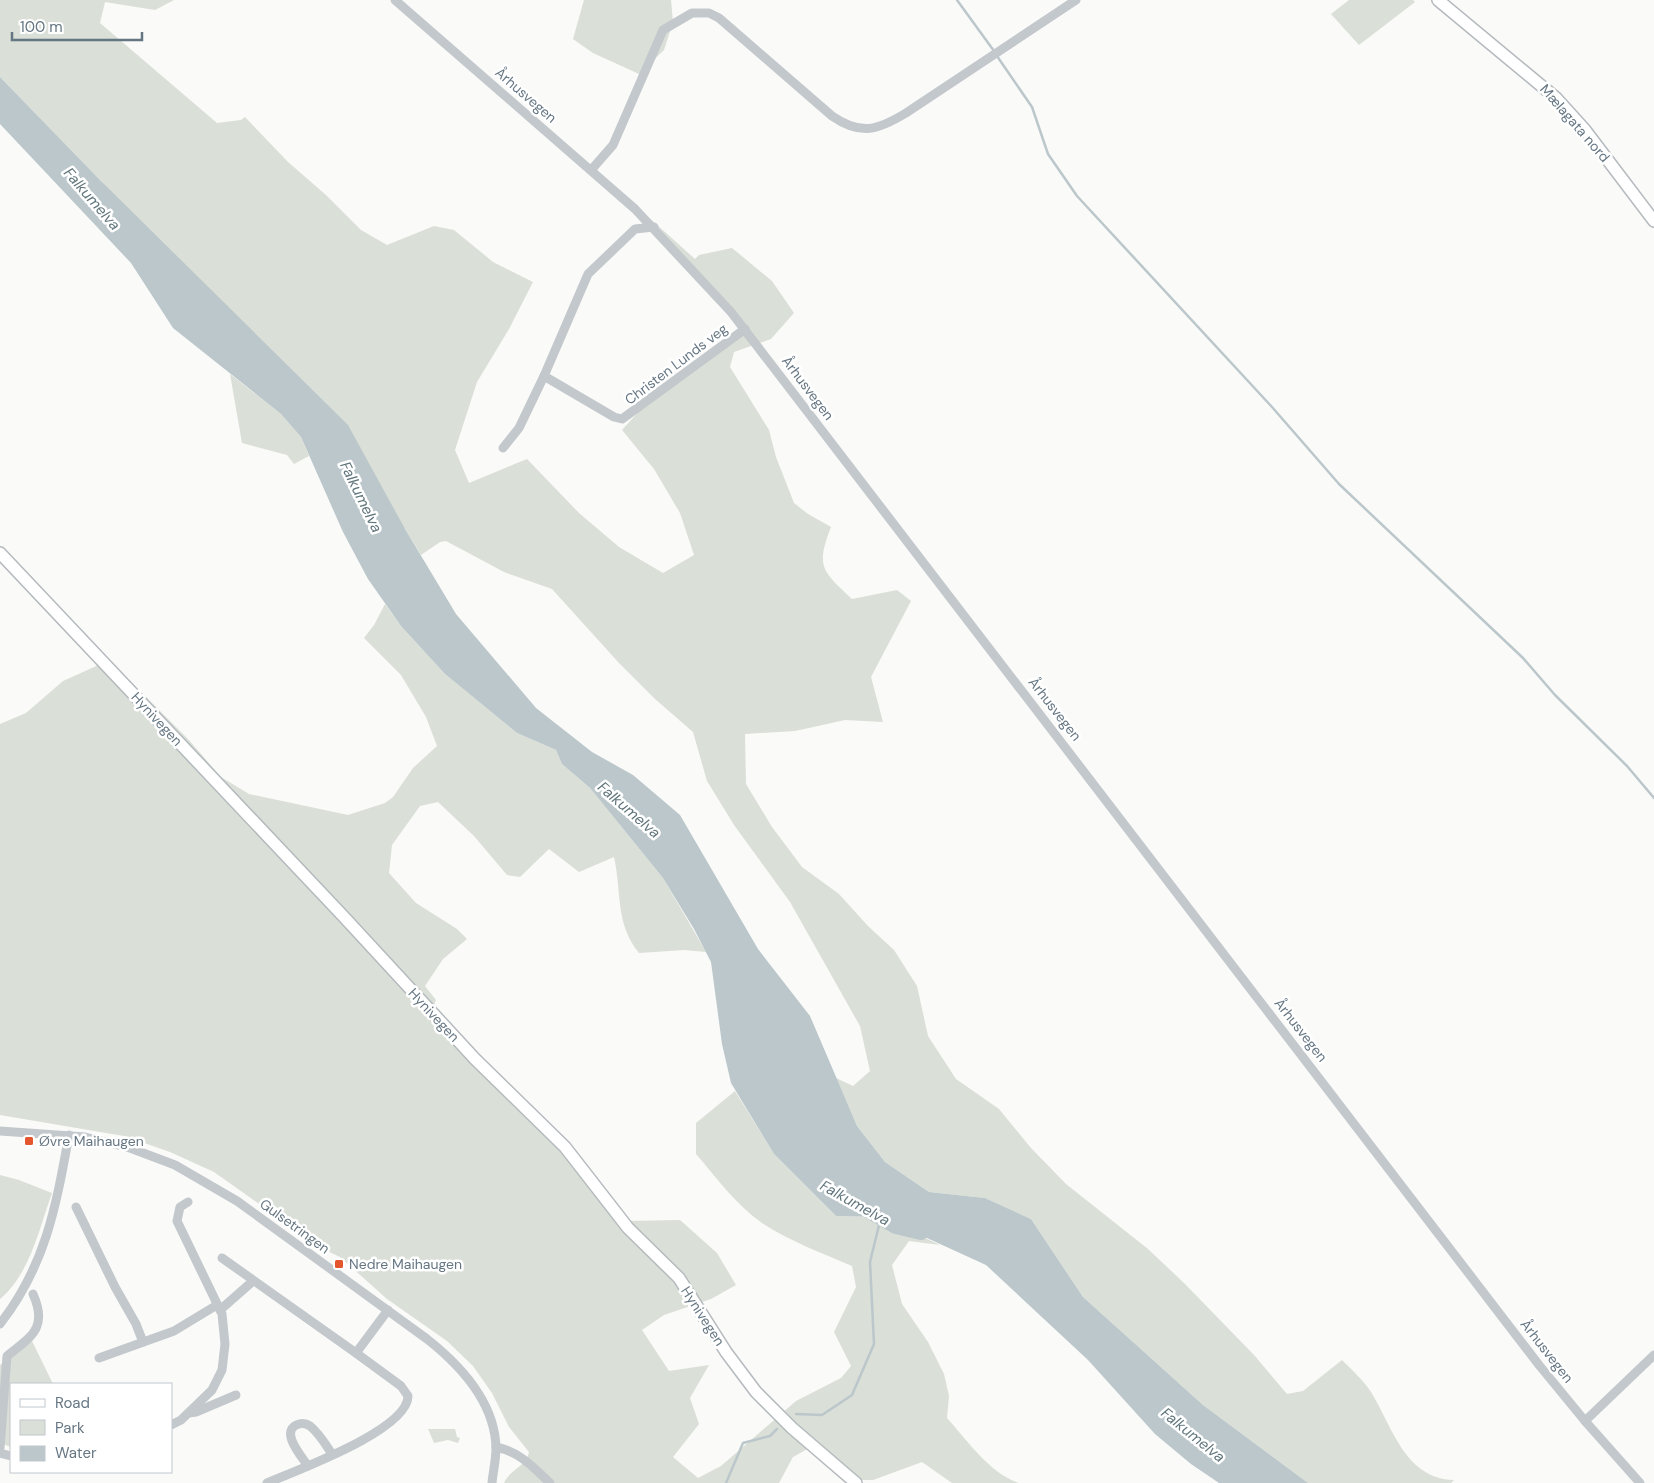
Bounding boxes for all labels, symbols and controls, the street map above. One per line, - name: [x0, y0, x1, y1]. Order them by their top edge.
- scale bar: [12, 10, 142, 42]
- text: 100 m: [20, 17, 63, 37]
- street label: Århusvegen: [492, 63, 560, 127]
- street label: Mælagata nord: [1536, 80, 1614, 166]
- water label: Falkumelva: [59, 163, 125, 235]
- street label: Christen Lunds veg: [621, 319, 731, 409]
- street label: Århusvegen: [778, 352, 838, 424]
- water label: Falkumelva: [335, 458, 387, 536]
- street label: Århusvegen: [1025, 674, 1085, 744]
- street label: Hynivegen: [128, 688, 186, 750]
- water label: Falkumelva: [593, 777, 665, 843]
- street label: Hynivegen: [405, 984, 463, 1046]
- street label: Århusvegen: [1271, 995, 1331, 1065]
- place label: Øvre Maihaugen: [39, 1132, 144, 1150]
- marker: Øvre Maihaugen: [23, 1135, 35, 1147]
- water label: Falkumelva: [817, 1176, 893, 1230]
- street label: Gulsetringen: [257, 1195, 333, 1257]
- place label: Nedre Maihaugen: [349, 1255, 462, 1273]
- marker: Nedre Maihaugen: [333, 1258, 345, 1270]
- street label: Hynivegen: [677, 1283, 729, 1349]
- street label: Århusvegen: [1517, 1316, 1577, 1386]
- legend: [10, 1383, 172, 1473]
- text: Road: [55, 1393, 90, 1413]
- water label: Falkumelva: [1157, 1403, 1229, 1467]
- text: Park: [55, 1418, 85, 1438]
- text: Water: [55, 1443, 97, 1463]

